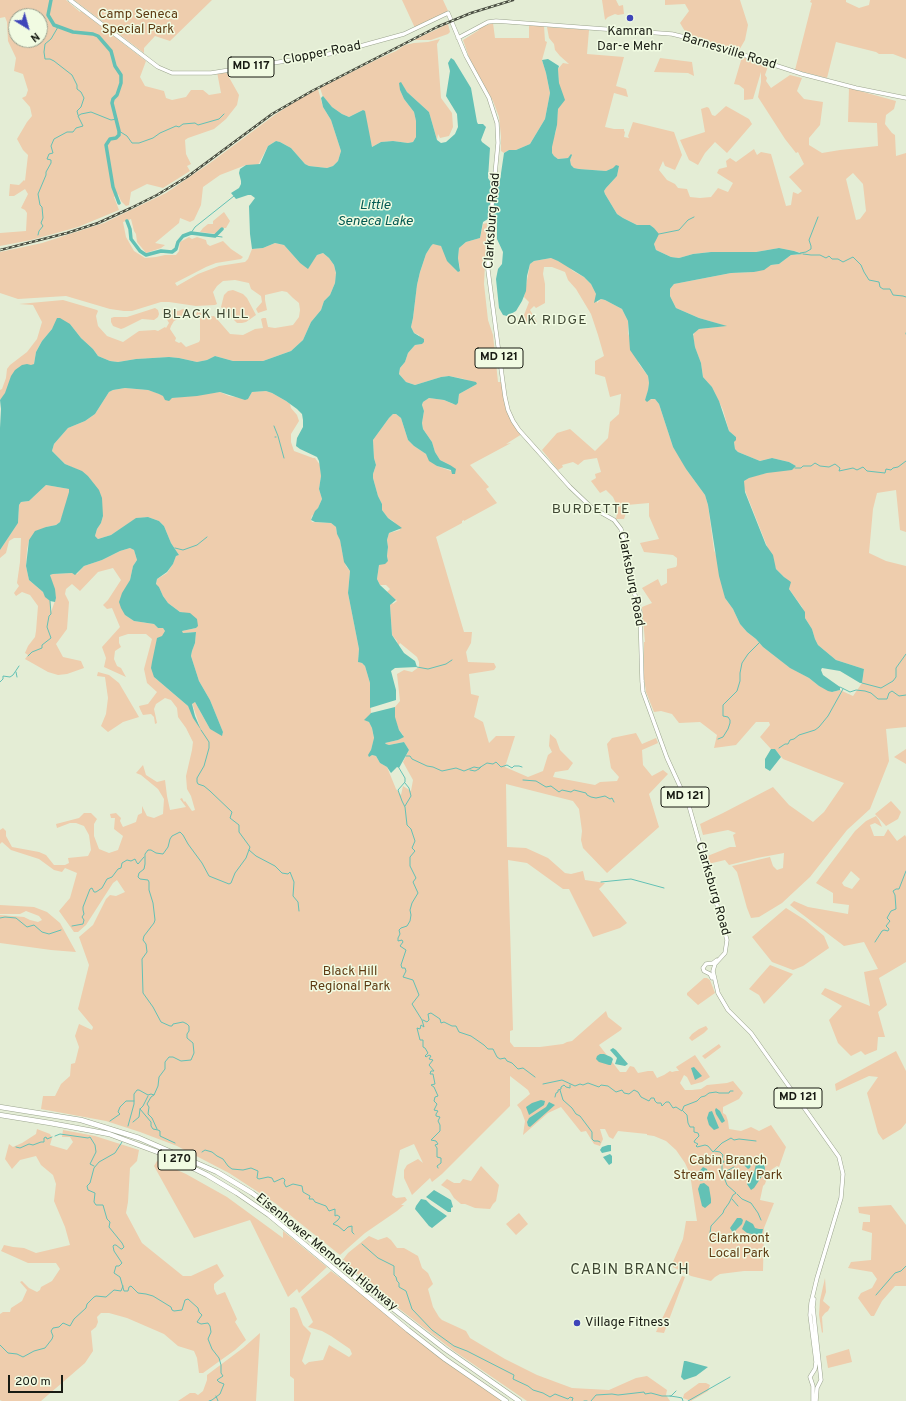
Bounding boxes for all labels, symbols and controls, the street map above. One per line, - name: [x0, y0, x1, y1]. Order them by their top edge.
- park label: Camp Seneca Special Park: [98, 7, 178, 38]
- north arrow: [8, 8, 48, 48]
- marker: Kamran Dar-e Mehr: [625, 13, 635, 23]
- place label: Kamran Dar-e Mehr: [597, 24, 663, 55]
- text: N: [27, 29, 42, 45]
- street label: Barnesville Road: [680, 30, 778, 74]
- street label: Clopper Road: [282, 39, 362, 69]
- road number: MD 117: [228, 57, 274, 77]
- street label: Clarksburg Road: [482, 172, 504, 270]
- water label: Little Seneca Lake: [337, 198, 413, 230]
- district label: BLACK HILL: [163, 307, 249, 323]
- district label: OAK RIDGE: [506, 313, 588, 329]
- road number: MD 121: [475, 348, 523, 368]
- district label: BURDETTE: [552, 502, 630, 518]
- street label: Clarksburg Road: [613, 530, 647, 628]
- road number: MD 121: [661, 787, 709, 807]
- street label: Clarksburg Road: [691, 840, 733, 938]
- park label: Black Hill Regional Park: [310, 964, 390, 995]
- road number: MD 121: [774, 1088, 822, 1108]
- road number: I 270: [158, 1150, 196, 1170]
- park label: Cabin Branch Stream Valley Park: [673, 1153, 783, 1184]
- street label: Eisenhower Memorial Highway: [252, 1191, 400, 1315]
- park label: Clarkmont Local Park: [708, 1231, 770, 1262]
- district label: CABIN BRANCH: [570, 1262, 690, 1280]
- place label: Village Fitness: [585, 1315, 669, 1331]
- marker: Village Fitness: [572, 1318, 582, 1328]
- scale bar: [10, 1367, 65, 1393]
- text: 200 m: [15, 1374, 51, 1390]

